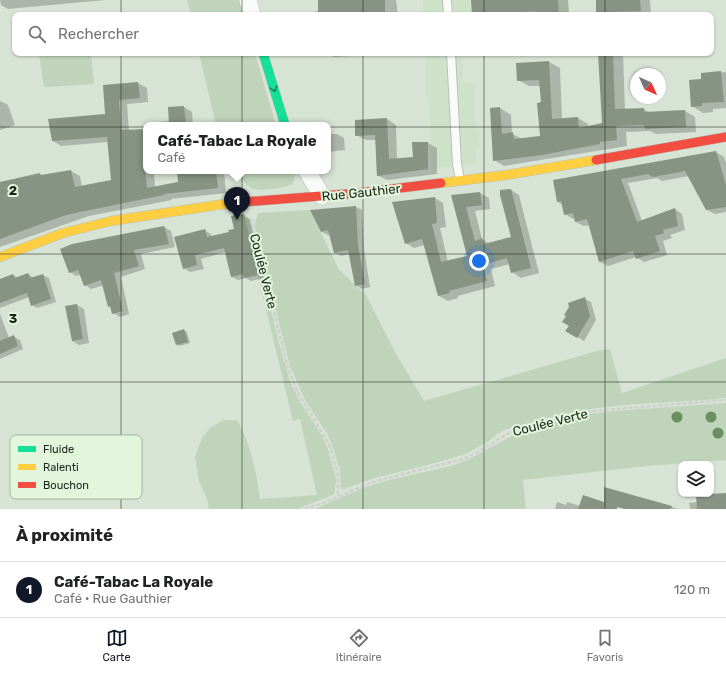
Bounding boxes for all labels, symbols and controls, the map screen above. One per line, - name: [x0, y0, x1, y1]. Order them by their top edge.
- search box: [12, 12, 714, 56]
- icon: search: [26, 23, 48, 45]
- text: Rechercher: [58, 25, 139, 43]
- north arrow: [630, 68, 666, 104]
- one-way arrow: [269, 85, 278, 92]
- popup: [143, 122, 331, 174]
- text: Café-Tabac La Royale: [157, 132, 317, 150]
- text: Café: [157, 150, 185, 165]
- street label: Rue Gauthier: [321, 181, 401, 204]
- text: 2: [9, 183, 17, 198]
- pin: 1: [224, 187, 250, 220]
- street label: Coulée Verte: [247, 232, 280, 310]
- your location: [469, 251, 489, 271]
- text: 3: [9, 311, 18, 326]
- street label: Coulée Verte: [511, 406, 589, 439]
- legend: [10, 435, 142, 499]
- text: Fluide: [43, 443, 74, 456]
- text: Ralenti: [43, 461, 79, 474]
- map controls: [678, 461, 714, 497]
- button: layers: [678, 461, 714, 497]
- text: Bouchon: [43, 479, 89, 492]
- text: À proximité: [16, 525, 113, 545]
- text: Café-Tabac La Royale: [54, 573, 213, 591]
- text: 1: [26, 582, 32, 597]
- text: 120 m: [674, 582, 710, 597]
- text: Café · Rue Gauthier: [54, 591, 172, 606]
- tab: Carte: [103, 627, 131, 664]
- tab: Itinéraire: [336, 627, 382, 664]
- tab: Favoris: [587, 627, 623, 664]

